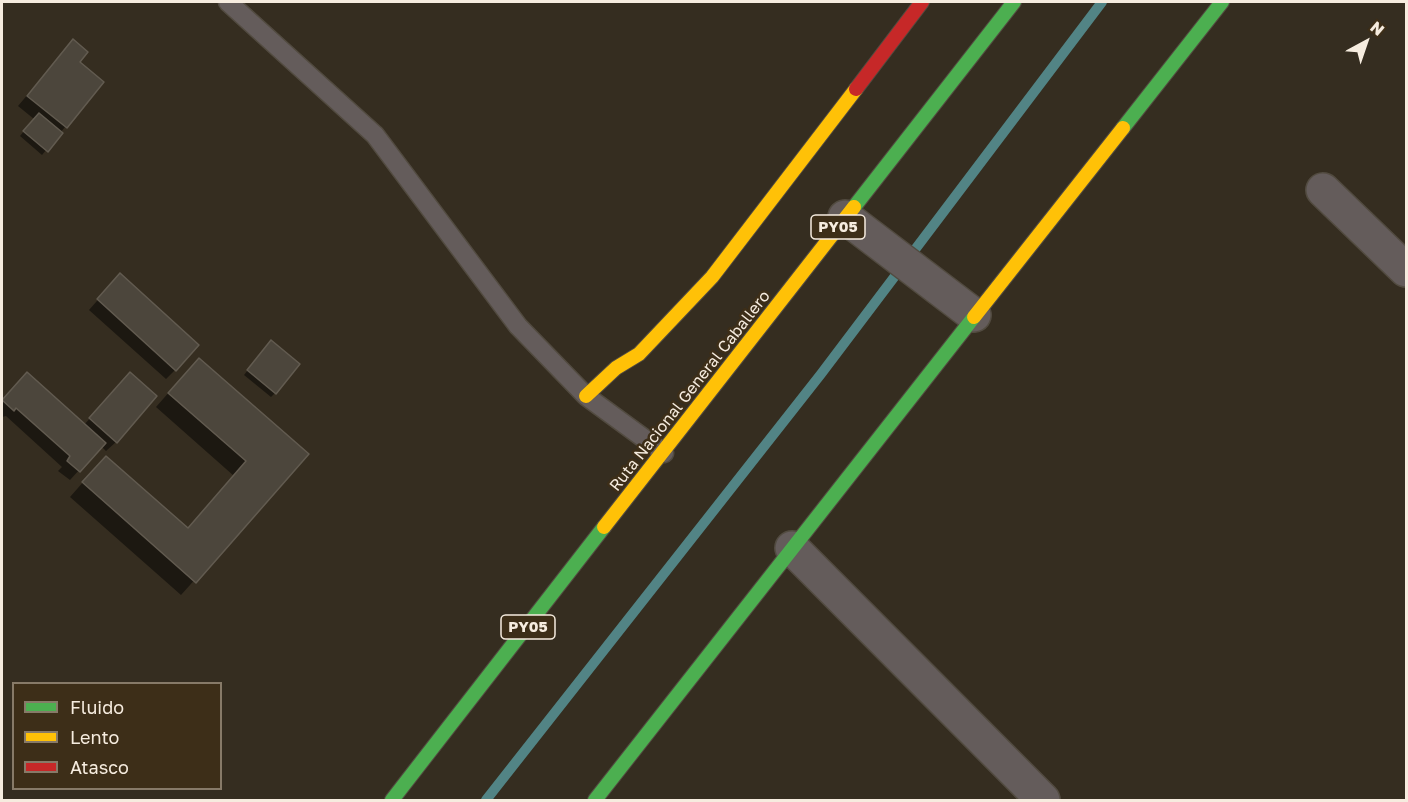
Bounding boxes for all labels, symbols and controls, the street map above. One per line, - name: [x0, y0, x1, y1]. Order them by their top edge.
- north arrow: [1336, 12, 1396, 72]
- text: N: [1366, 17, 1389, 40]
- road number: PY05: [811, 215, 865, 239]
- street label: Ruta Nacional General Caballero: [606, 287, 774, 495]
- road number: PY05: [501, 615, 555, 639]
- legend: [12, 682, 222, 790]
- text: Fluido: [70, 696, 124, 718]
- text: Lento: [70, 726, 119, 748]
- text: Atasco: [70, 756, 129, 778]

